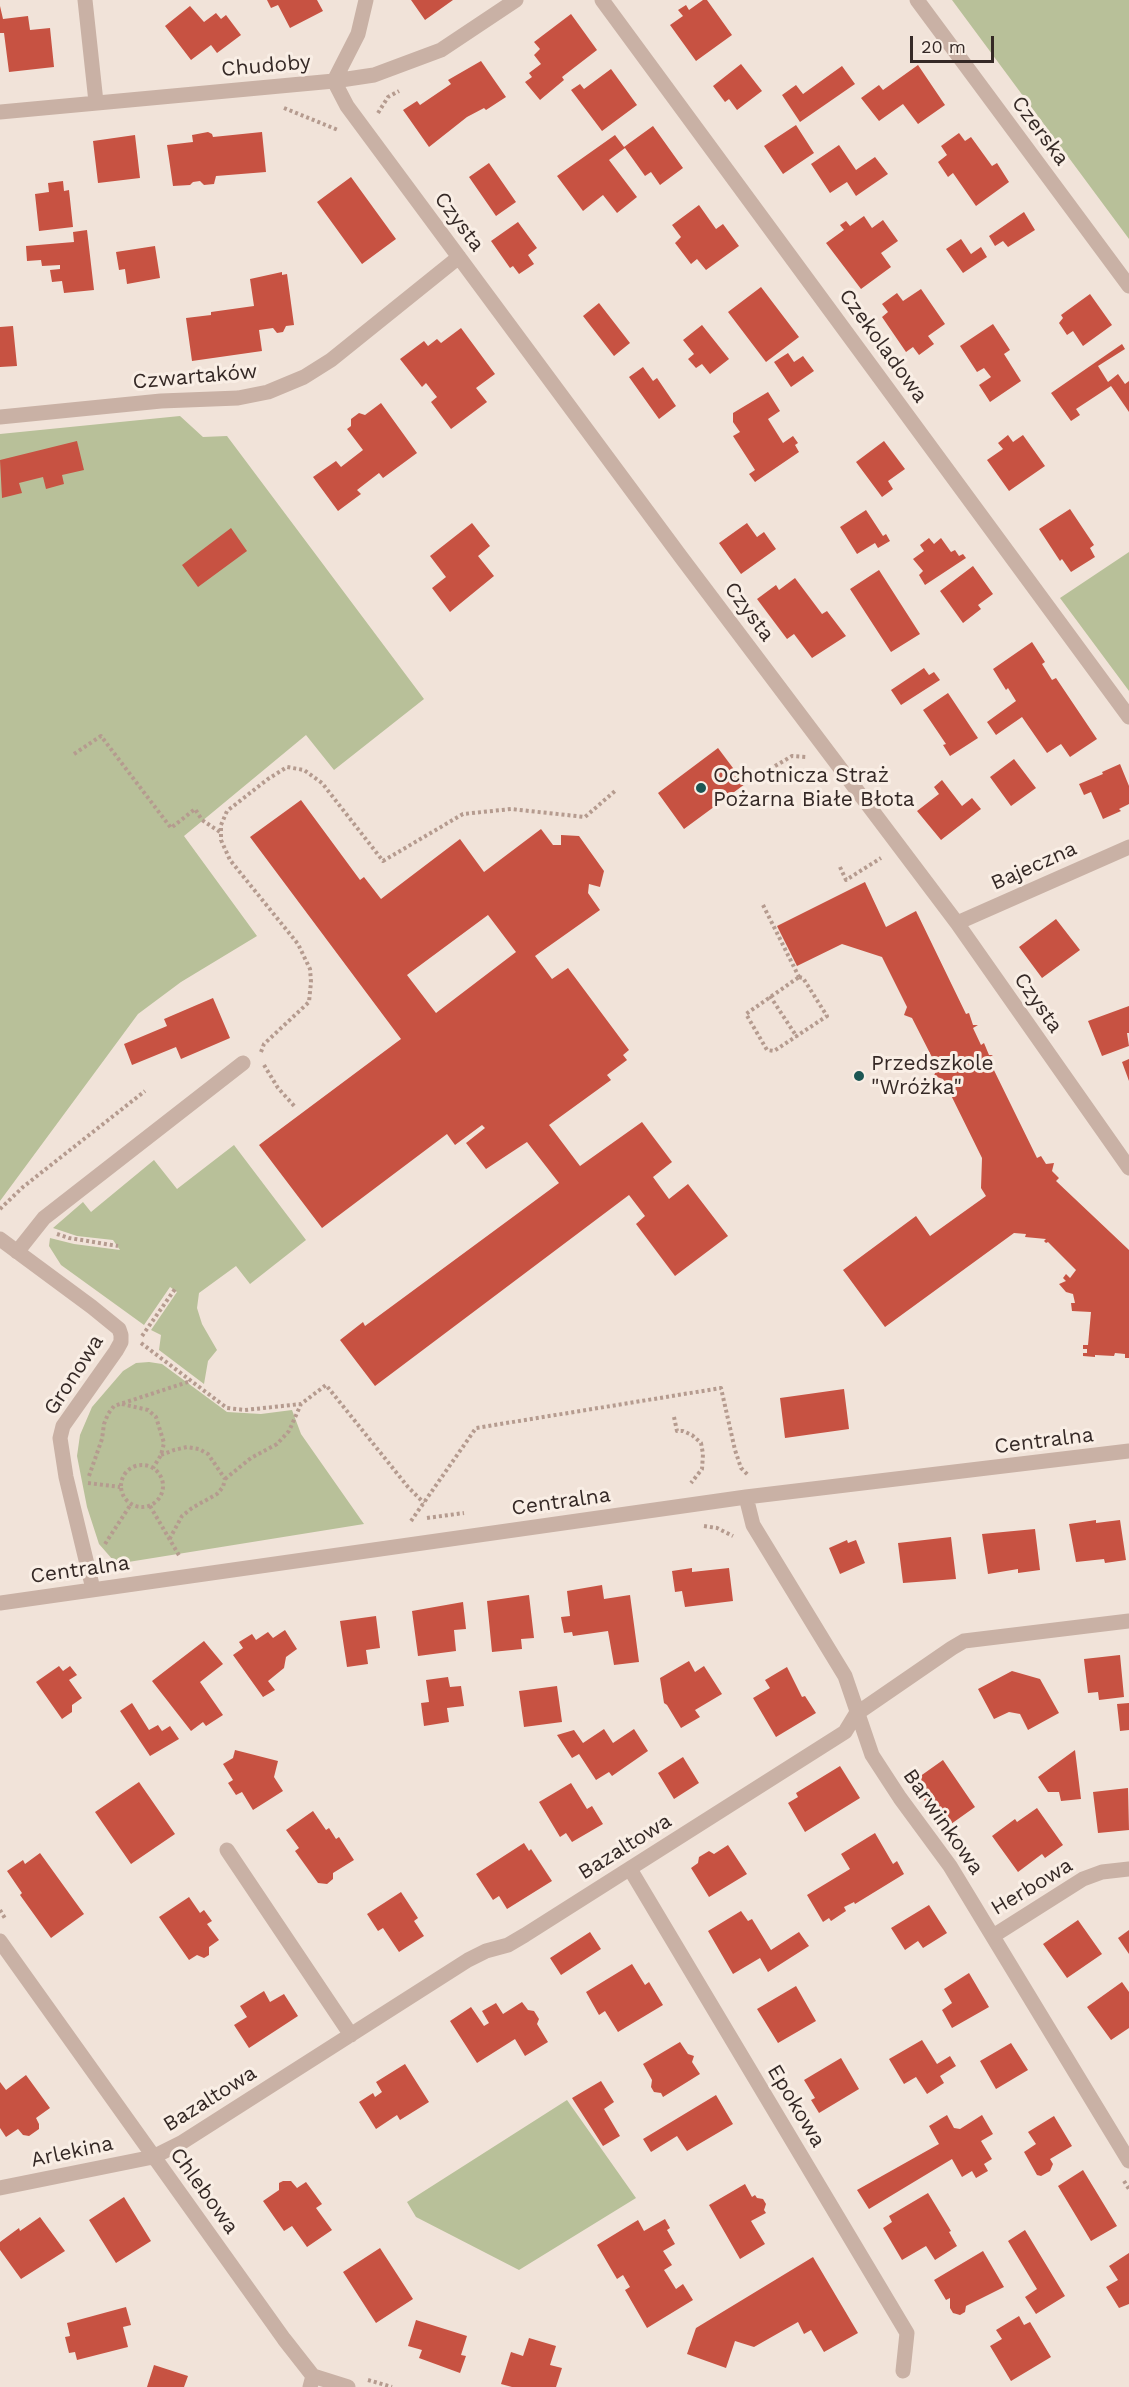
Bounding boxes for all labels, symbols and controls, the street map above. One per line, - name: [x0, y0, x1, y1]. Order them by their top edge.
- scale bar: [913, 24, 997, 62]
- text: 20 m: [921, 36, 966, 57]
- street label: Chudoby: [220, 50, 312, 82]
- street label: Czerska: [1006, 91, 1074, 171]
- street label: Czysta: [428, 187, 490, 257]
- street label: Czekoladowa: [833, 284, 933, 408]
- street label: Czwartaków: [132, 359, 258, 395]
- street label: Czysta: [718, 577, 780, 647]
- place label: Ochotnicza Straż Pożarna Białe Błota: [713, 763, 915, 813]
- marker: Ochotnicza Straż Pożarna Białe Błota: [694, 781, 708, 795]
- street label: Bajeczna: [987, 836, 1081, 896]
- street label: Czysta: [1008, 968, 1068, 1038]
- place label: Przedszkole "Wróżka": [871, 1051, 994, 1101]
- marker: Przedszkole "Wróżka": [852, 1069, 866, 1083]
- street label: Gronowa: [39, 1330, 109, 1420]
- street label: Centralna: [993, 1422, 1095, 1460]
- street label: Centralna: [510, 1483, 612, 1521]
- street label: Centralna: [29, 1551, 131, 1589]
- street label: Barwinkowa: [897, 1764, 989, 1880]
- street label: Bazaltowa: [574, 1808, 676, 1886]
- street label: Herbowa: [987, 1853, 1077, 1921]
- street label: Bazaltowa: [159, 2060, 261, 2138]
- street label: Epokowa: [761, 2060, 831, 2152]
- street label: Arlekina: [29, 2131, 115, 2173]
- street label: Chlebowa: [164, 2143, 244, 2239]

